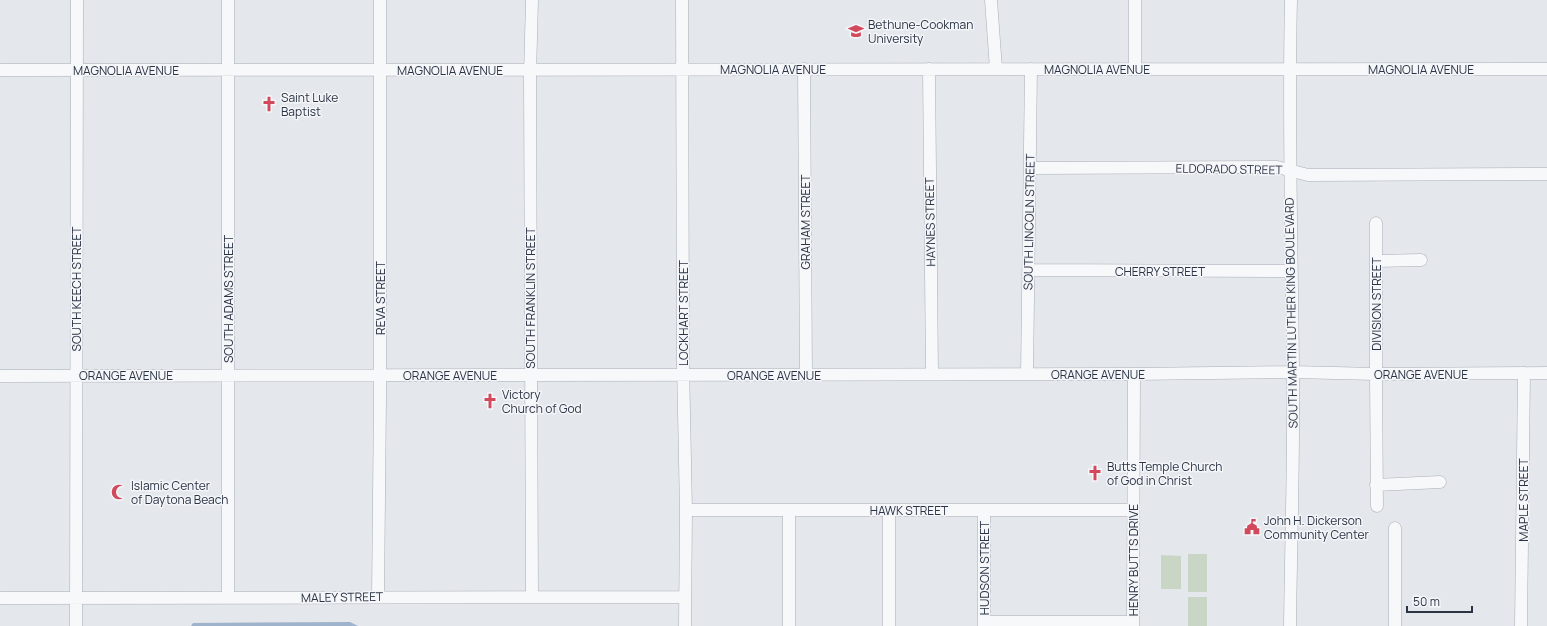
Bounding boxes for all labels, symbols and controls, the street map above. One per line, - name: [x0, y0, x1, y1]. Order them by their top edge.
- place label: Bethune-Cookman University: [868, 16, 973, 47]
- school or university icon: Bethune-Cookman University: [847, 22, 865, 40]
- street label: MAGNOLIA AVENUE: [720, 61, 826, 78]
- street label: MAGNOLIA AVENUE: [1044, 61, 1150, 78]
- street label: MAGNOLIA AVENUE: [1368, 61, 1474, 78]
- street label: MAGNOLIA AVENUE: [73, 62, 179, 79]
- street label: MAGNOLIA AVENUE: [397, 62, 503, 79]
- place label: Saint Luke Baptist: [281, 89, 338, 120]
- church icon: Saint Luke Baptist: [260, 95, 278, 113]
- street label: SOUTH LINCOLN STREET: [1019, 153, 1039, 290]
- street label: ELDORADO STREET: [1175, 160, 1283, 178]
- street label: GRAHAM STREET: [797, 174, 814, 269]
- street label: HAYNES STREET: [921, 176, 939, 267]
- street label: SOUTH MARTIN LUTHER KING BOULEVARD: [1280, 197, 1302, 429]
- street label: SOUTH KEECH STREET: [68, 226, 85, 351]
- street label: SOUTH FRANKLIN STREET: [522, 226, 539, 369]
- street label: SOUTH ADAMS STREET: [220, 234, 237, 363]
- street label: DIVISION STREET: [1368, 256, 1385, 351]
- street label: LOCKHART STREET: [675, 259, 692, 366]
- street label: REVA STREET: [372, 260, 389, 335]
- street label: CHERRY STREET: [1115, 263, 1206, 280]
- street label: ORANGE AVENUE: [1051, 366, 1145, 383]
- street label: ORANGE AVENUE: [1374, 366, 1468, 383]
- street label: ORANGE AVENUE: [79, 367, 173, 384]
- street label: ORANGE AVENUE: [403, 367, 497, 384]
- street label: ORANGE AVENUE: [727, 367, 821, 384]
- place label: Victory Church of God: [502, 386, 582, 417]
- church icon: Victory Church of God: [481, 392, 499, 410]
- place label: Butts Temple Church of God in Christ: [1107, 458, 1222, 489]
- street label: MAPLE STREET: [1515, 458, 1532, 542]
- church icon: Butts Temple Church of God in Christ: [1086, 464, 1104, 482]
- place label: Islamic Center of Daytona Beach: [131, 477, 228, 508]
- mosque icon: Islamic Center of Daytona Beach: [110, 483, 128, 501]
- street label: HAWK STREET: [870, 502, 949, 519]
- street label: HENRY BUTTS DRIVE: [1125, 504, 1142, 616]
- place label: John H. Dickerson Community Center: [1264, 512, 1370, 543]
- public building icon: John H. Dickerson Community Center: [1243, 518, 1261, 536]
- street label: HUDSON STREET: [976, 520, 993, 615]
- street label: MALEY STREET: [301, 588, 384, 606]
- scale bar: [1407, 588, 1472, 614]
- text: 50 m: [1413, 593, 1440, 610]

